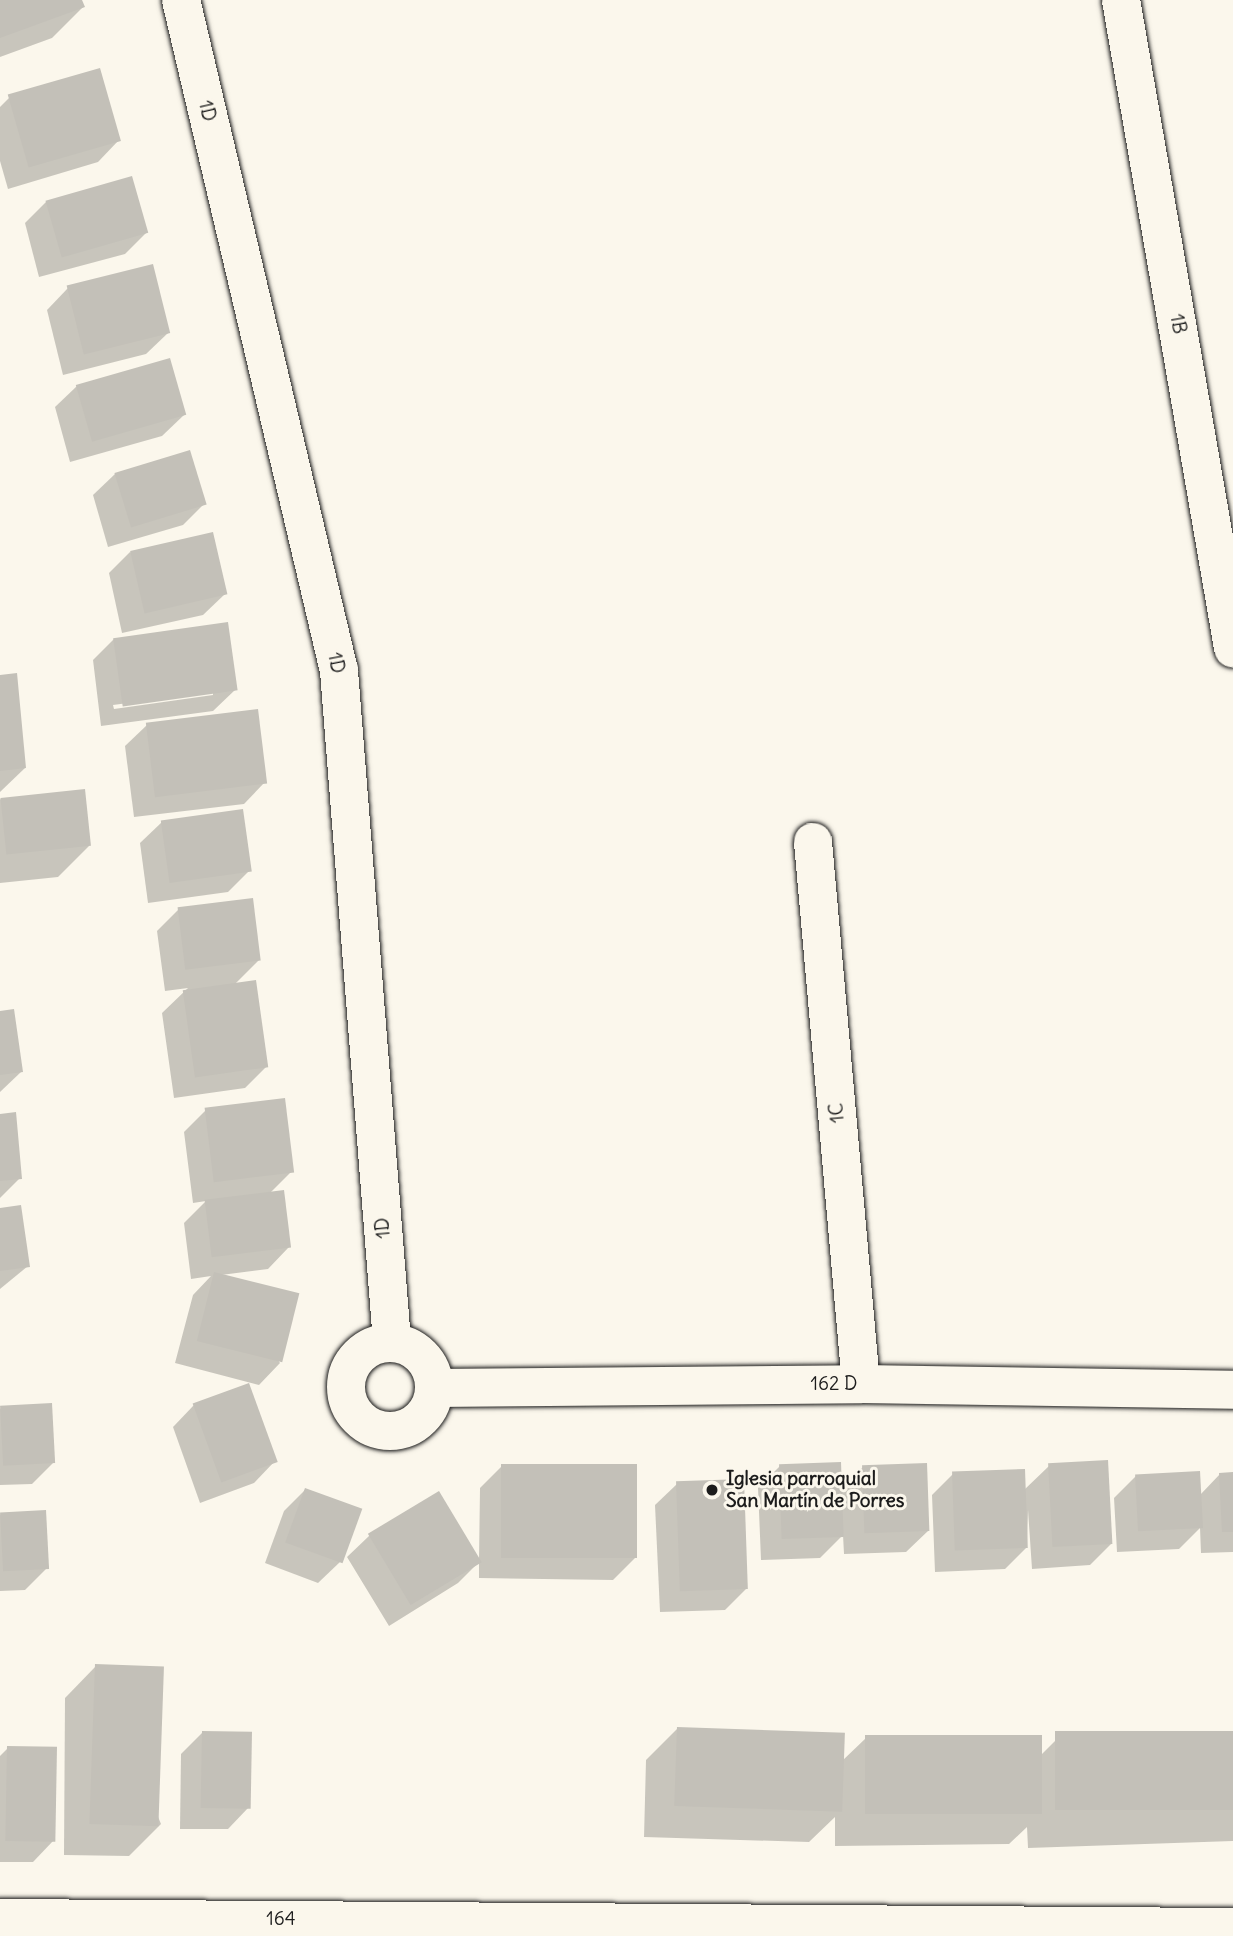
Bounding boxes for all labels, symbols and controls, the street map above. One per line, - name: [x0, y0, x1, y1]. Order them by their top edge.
- street label: 1D: [194, 98, 220, 124]
- street label: 1B: [1165, 312, 1191, 336]
- street label: 1D: [323, 651, 349, 675]
- street label: 1C: [825, 1102, 849, 1124]
- street label: 1D: [371, 1217, 395, 1239]
- street label: 162 D: [811, 1373, 857, 1395]
- place label: Iglesia parroquial San Martín de Porres: [726, 1468, 904, 1512]
- marker: Iglesia parroquial San Martín de Porres: [704, 1482, 720, 1498]
- street label: 164: [266, 1908, 296, 1930]

